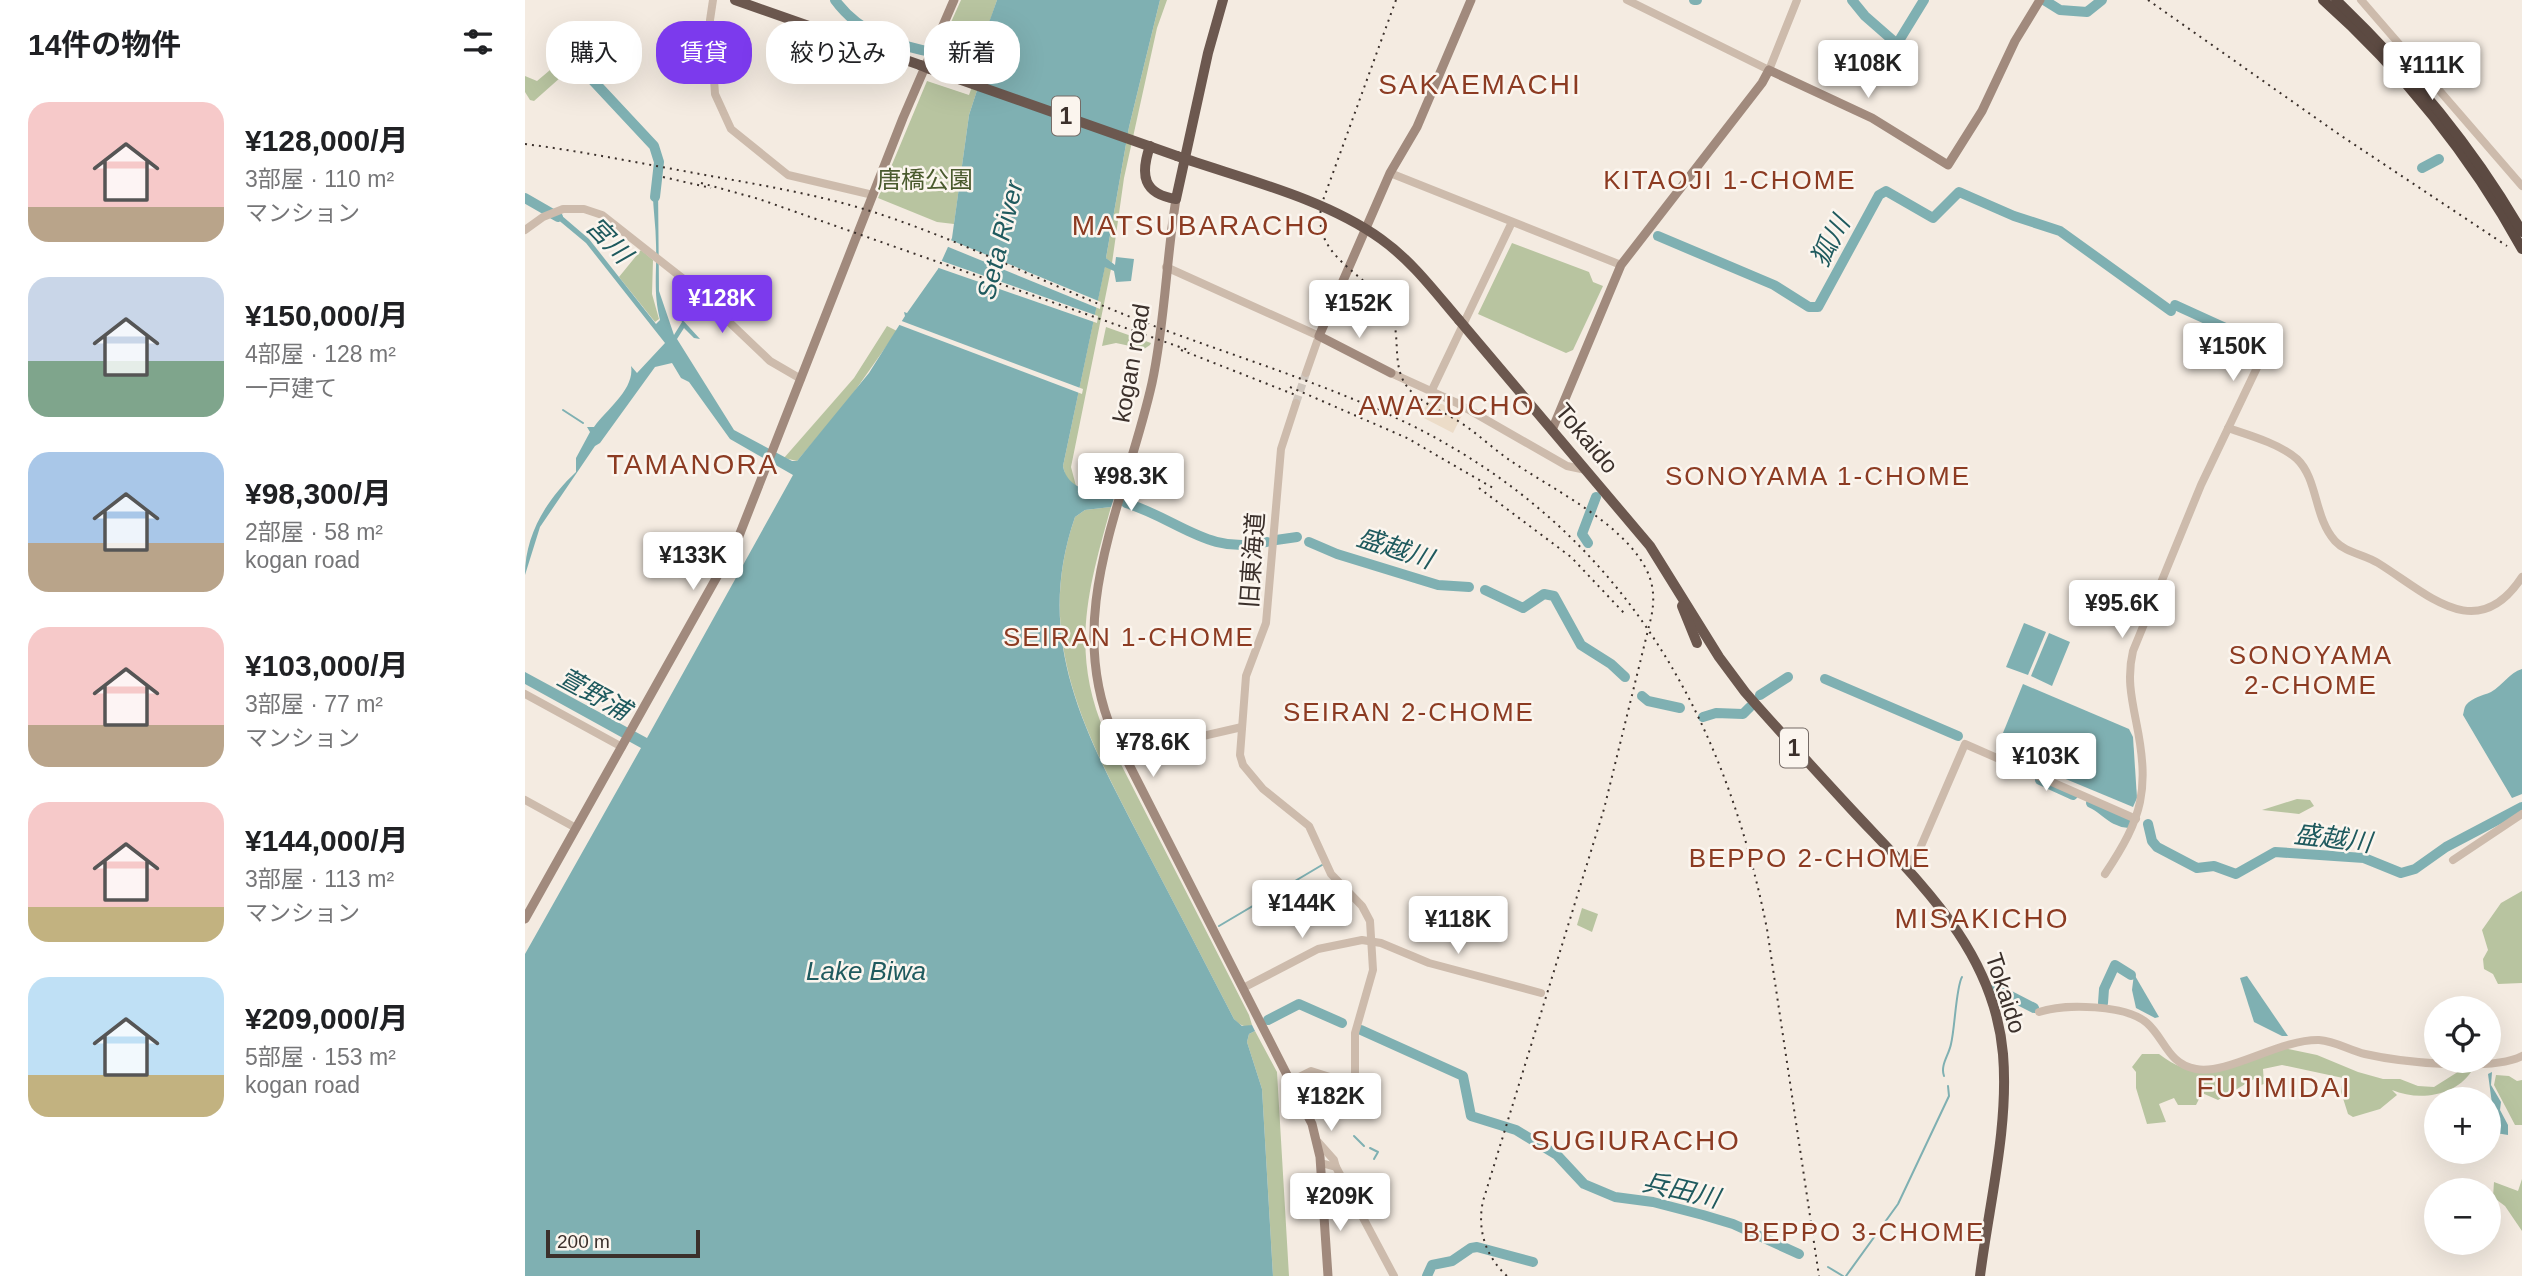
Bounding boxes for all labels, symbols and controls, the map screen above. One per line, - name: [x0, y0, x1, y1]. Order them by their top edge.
- chip: 購入: [546, 21, 642, 84]
- chip: 賃貸: [656, 21, 752, 84]
- chip: 絞り込み: [766, 21, 910, 84]
- chip: 新着: [924, 21, 1020, 84]
- icon: filters: [459, 23, 497, 61]
- text: 14件の物件: [28, 28, 181, 61]
- pin: ¥108K: [1819, 41, 1917, 100]
- pin: ¥111K: [2383, 42, 2481, 102]
- text: ¥108K: [1834, 50, 1902, 76]
- text: ¥111K: [2399, 52, 2465, 78]
- district label: SAKAEMACHI: [1378, 69, 1582, 100]
- road number: 1: [1052, 97, 1080, 136]
- text: ¥128,000/月: [245, 124, 408, 157]
- icon: home: [84, 130, 168, 214]
- district label: KITAOJI 1-CHOME: [1603, 165, 1857, 195]
- text: 3部屋 · 110 m²: [245, 166, 394, 192]
- park label: 唐橋公園: [877, 166, 973, 193]
- water label: Seta River: [971, 176, 1030, 303]
- text: マンション: [245, 200, 360, 226]
- water label: 狐川: [1805, 208, 1857, 271]
- district label: MATSUBARACHO: [1072, 210, 1330, 241]
- water label: 宮川: [580, 211, 640, 271]
- pin: ¥128K: [673, 276, 771, 335]
- pin: ¥152K: [1310, 280, 1408, 340]
- text: ¥128K: [688, 285, 756, 311]
- text: ¥152K: [1325, 290, 1393, 316]
- text: ¥150,000/月: [245, 299, 408, 332]
- street label: kogan road: [1107, 302, 1155, 424]
- icon: home: [84, 305, 168, 389]
- pin: ¥150K: [2184, 324, 2282, 383]
- text: ¥150K: [2199, 333, 2267, 359]
- text: 4部屋 · 128 m²: [245, 341, 396, 367]
- text: 一戸建て: [245, 375, 337, 401]
- district label: AWAZUCHO: [1358, 390, 1536, 421]
- street label: Tokaido: [1550, 398, 1624, 478]
- district label: TAMANORA: [607, 449, 779, 480]
- pin: ¥98.3K: [1074, 454, 1188, 513]
- district label: SONOYAMA 1-CHOME: [1665, 461, 1971, 491]
- text: ¥98.3K: [1094, 463, 1168, 489]
- text: ¥98,300/月: [245, 477, 392, 510]
- icon: home: [84, 480, 168, 564]
- street label: 旧東海道: [1235, 511, 1269, 609]
- text: 2部屋 · 58 m²: [245, 519, 383, 545]
- water label: 盛越川: [1353, 522, 1440, 575]
- pin: ¥133K: [644, 532, 742, 592]
- text: ¥133K: [659, 542, 727, 568]
- text: kogan road: [245, 547, 360, 573]
- pin: ¥95.6K: [2065, 580, 2179, 640]
- text: ¥95.6K: [2085, 590, 2159, 616]
- district label: SEIRAN 1-CHOME: [1003, 622, 1255, 652]
- district label: SONOYAMA 2-CHOME: [2229, 640, 2393, 700]
- text: ¥103,000/月: [245, 649, 408, 682]
- icon: home: [84, 655, 168, 739]
- water label: 萱野浦: [553, 662, 639, 728]
- text: 3部屋 · 77 m²: [245, 691, 383, 717]
- district label: SEIRAN 2-CHOME: [1283, 697, 1535, 727]
- pin: ¥78.6K: [1096, 720, 1210, 779]
- text: マンション: [245, 725, 360, 751]
- road number: 1: [1780, 728, 1808, 768]
- text: ¥78.6K: [1116, 729, 1190, 755]
- pin: ¥103K: [1997, 734, 2095, 793]
- text: ¥103K: [2012, 743, 2080, 769]
- water label: 盛越川: [2292, 818, 2377, 858]
- text: ¥144,000/月: [245, 824, 408, 857]
- icon: home: [84, 830, 168, 914]
- district label: BEPPO 2-CHOME: [1689, 843, 1931, 873]
- text: 3部屋 · 113 m²: [245, 866, 394, 892]
- pin: ¥144K: [1253, 880, 1351, 940]
- text: ¥144K: [1268, 890, 1336, 916]
- pin: ¥118K: [1409, 897, 1507, 956]
- text: マンション: [245, 900, 360, 926]
- district label: MISAKICHO: [1894, 903, 2070, 934]
- text: ¥118K: [1425, 906, 1491, 932]
- street label: Tokaido: [1980, 949, 2032, 1037]
- water label: Lake Biwa: [806, 956, 926, 986]
- map controls: [2424, 996, 2501, 1255]
- button: locate: [2424, 996, 2501, 1073]
- text: ¥209,000/月: [245, 1002, 408, 1035]
- icon: home: [84, 1005, 168, 1089]
- text: 5部屋 · 153 m²: [245, 1044, 396, 1070]
- text: kogan road: [245, 1072, 360, 1098]
- district label: FUJIMIDAI: [2197, 1072, 2351, 1103]
- pin: ¥182K: [1282, 1074, 1380, 1133]
- text: ¥182K: [1297, 1083, 1365, 1109]
- button: +: [2424, 1087, 2501, 1164]
- district label: SUGIURACHO: [1531, 1125, 1741, 1156]
- water label: 兵田川: [1640, 1167, 1725, 1214]
- pin: ¥209K: [1291, 1174, 1389, 1233]
- button: −: [2424, 1178, 2501, 1255]
- text: ¥209K: [1306, 1183, 1374, 1209]
- district label: BEPPO 3-CHOME: [1743, 1217, 1985, 1247]
- scale bar: [546, 1227, 700, 1259]
- text: 200 m: [557, 1231, 610, 1252]

